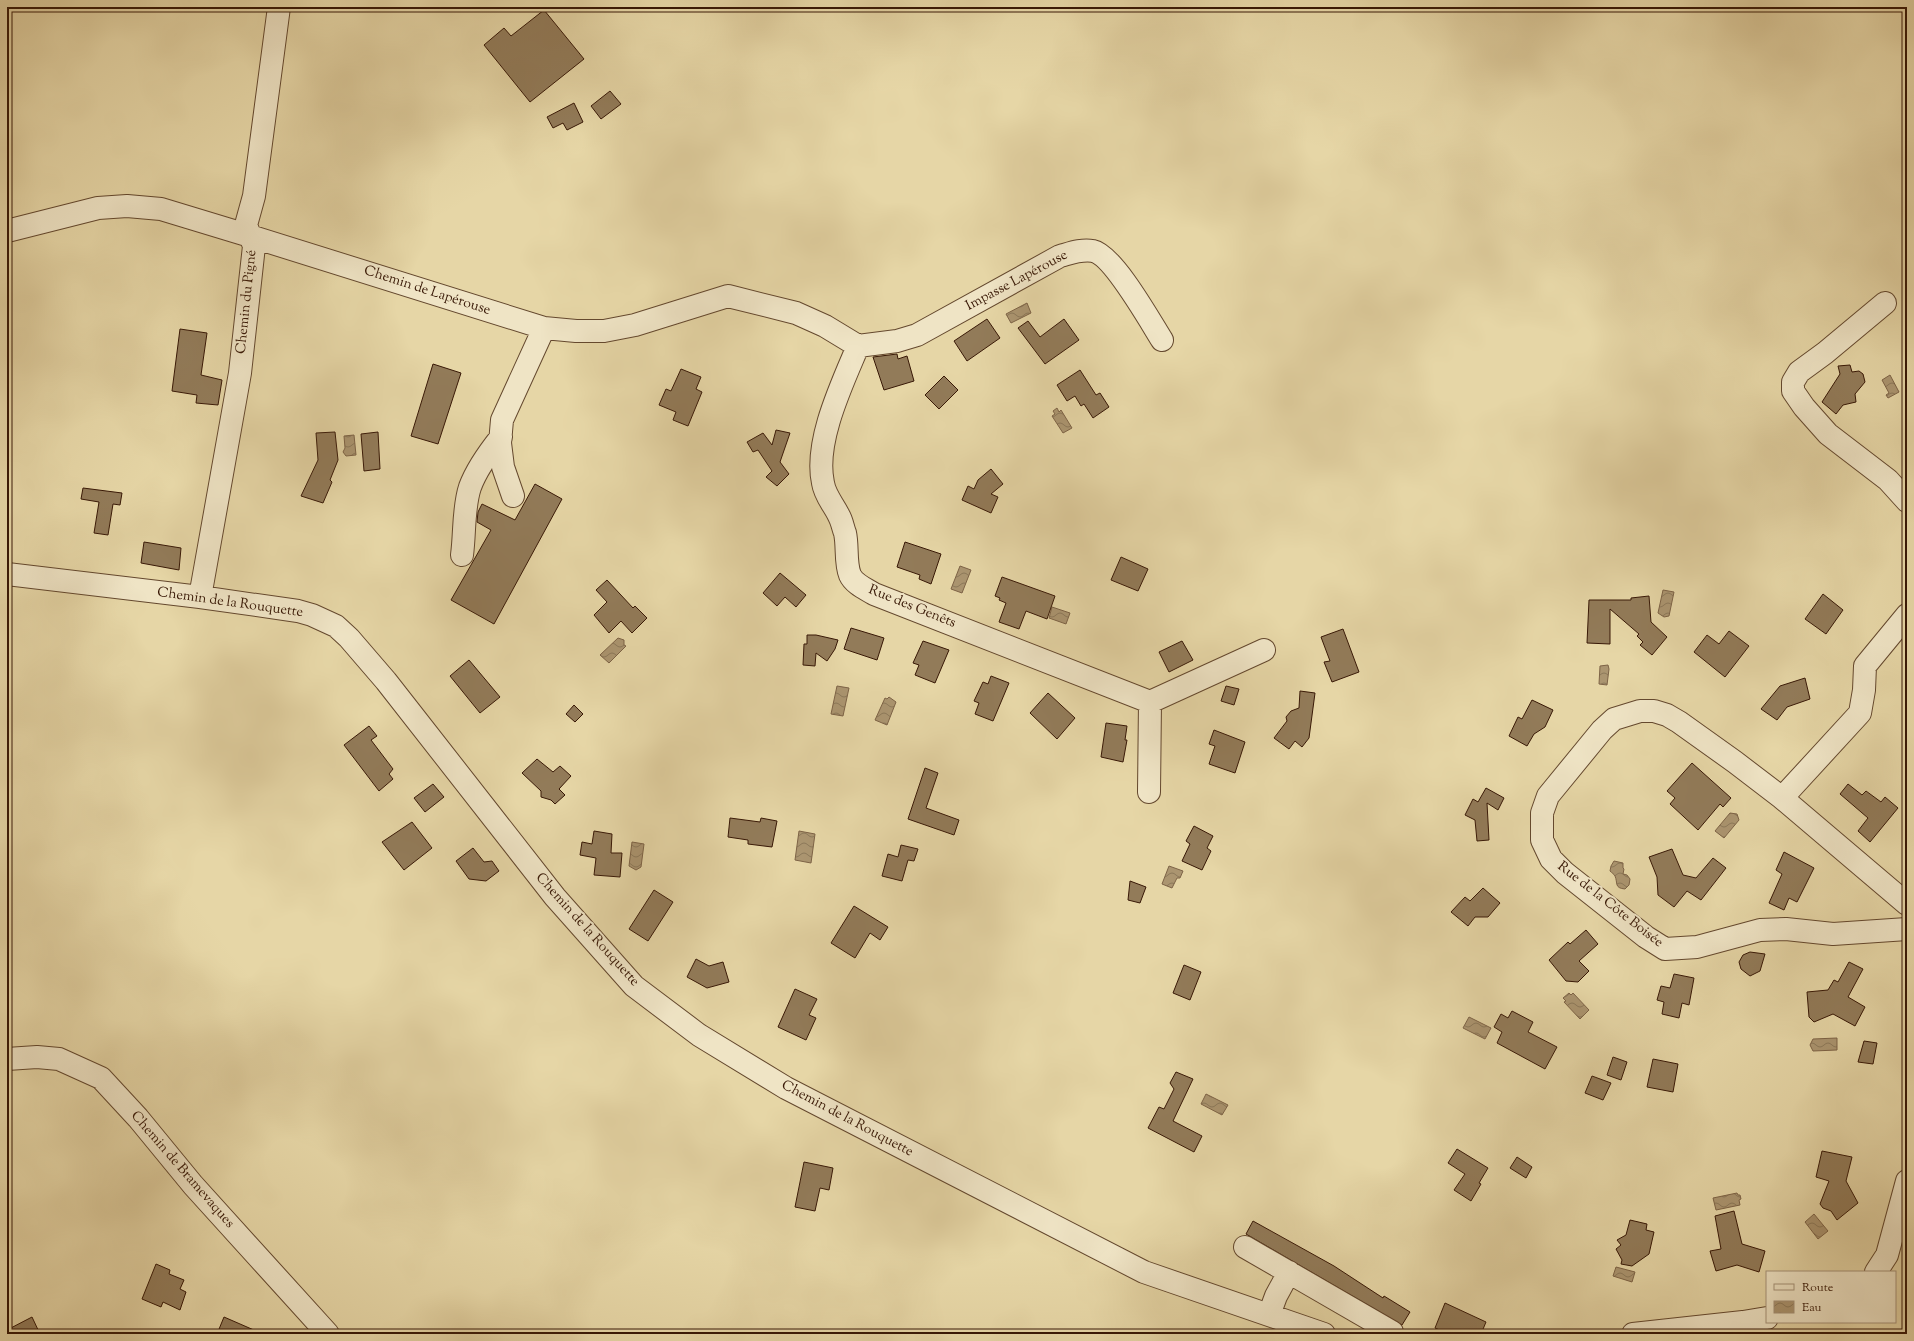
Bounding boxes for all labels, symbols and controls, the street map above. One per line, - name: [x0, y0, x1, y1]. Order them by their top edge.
- street label: Impasse Lapérouse: [963, 246, 1071, 316]
- street label: Chemin du Pigné: [232, 249, 262, 355]
- street label: Chemin de Lapérouse: [361, 261, 493, 321]
- street label: Rue des Genêts: [865, 580, 959, 634]
- street label: Chemin de la Rouquette: [156, 583, 304, 623]
- street label: Rue de la Côte Boisée: [1553, 857, 1667, 953]
- street label: Chemin de la Rouquette: [530, 869, 644, 991]
- street label: Chemin de la Rouquette: [777, 1076, 917, 1162]
- street label: Chemin de Bramevaques: [125, 1107, 239, 1233]
- legend: [1766, 1271, 1896, 1323]
- text: Route: [1802, 1279, 1834, 1297]
- text: Eau: [1802, 1299, 1822, 1317]

